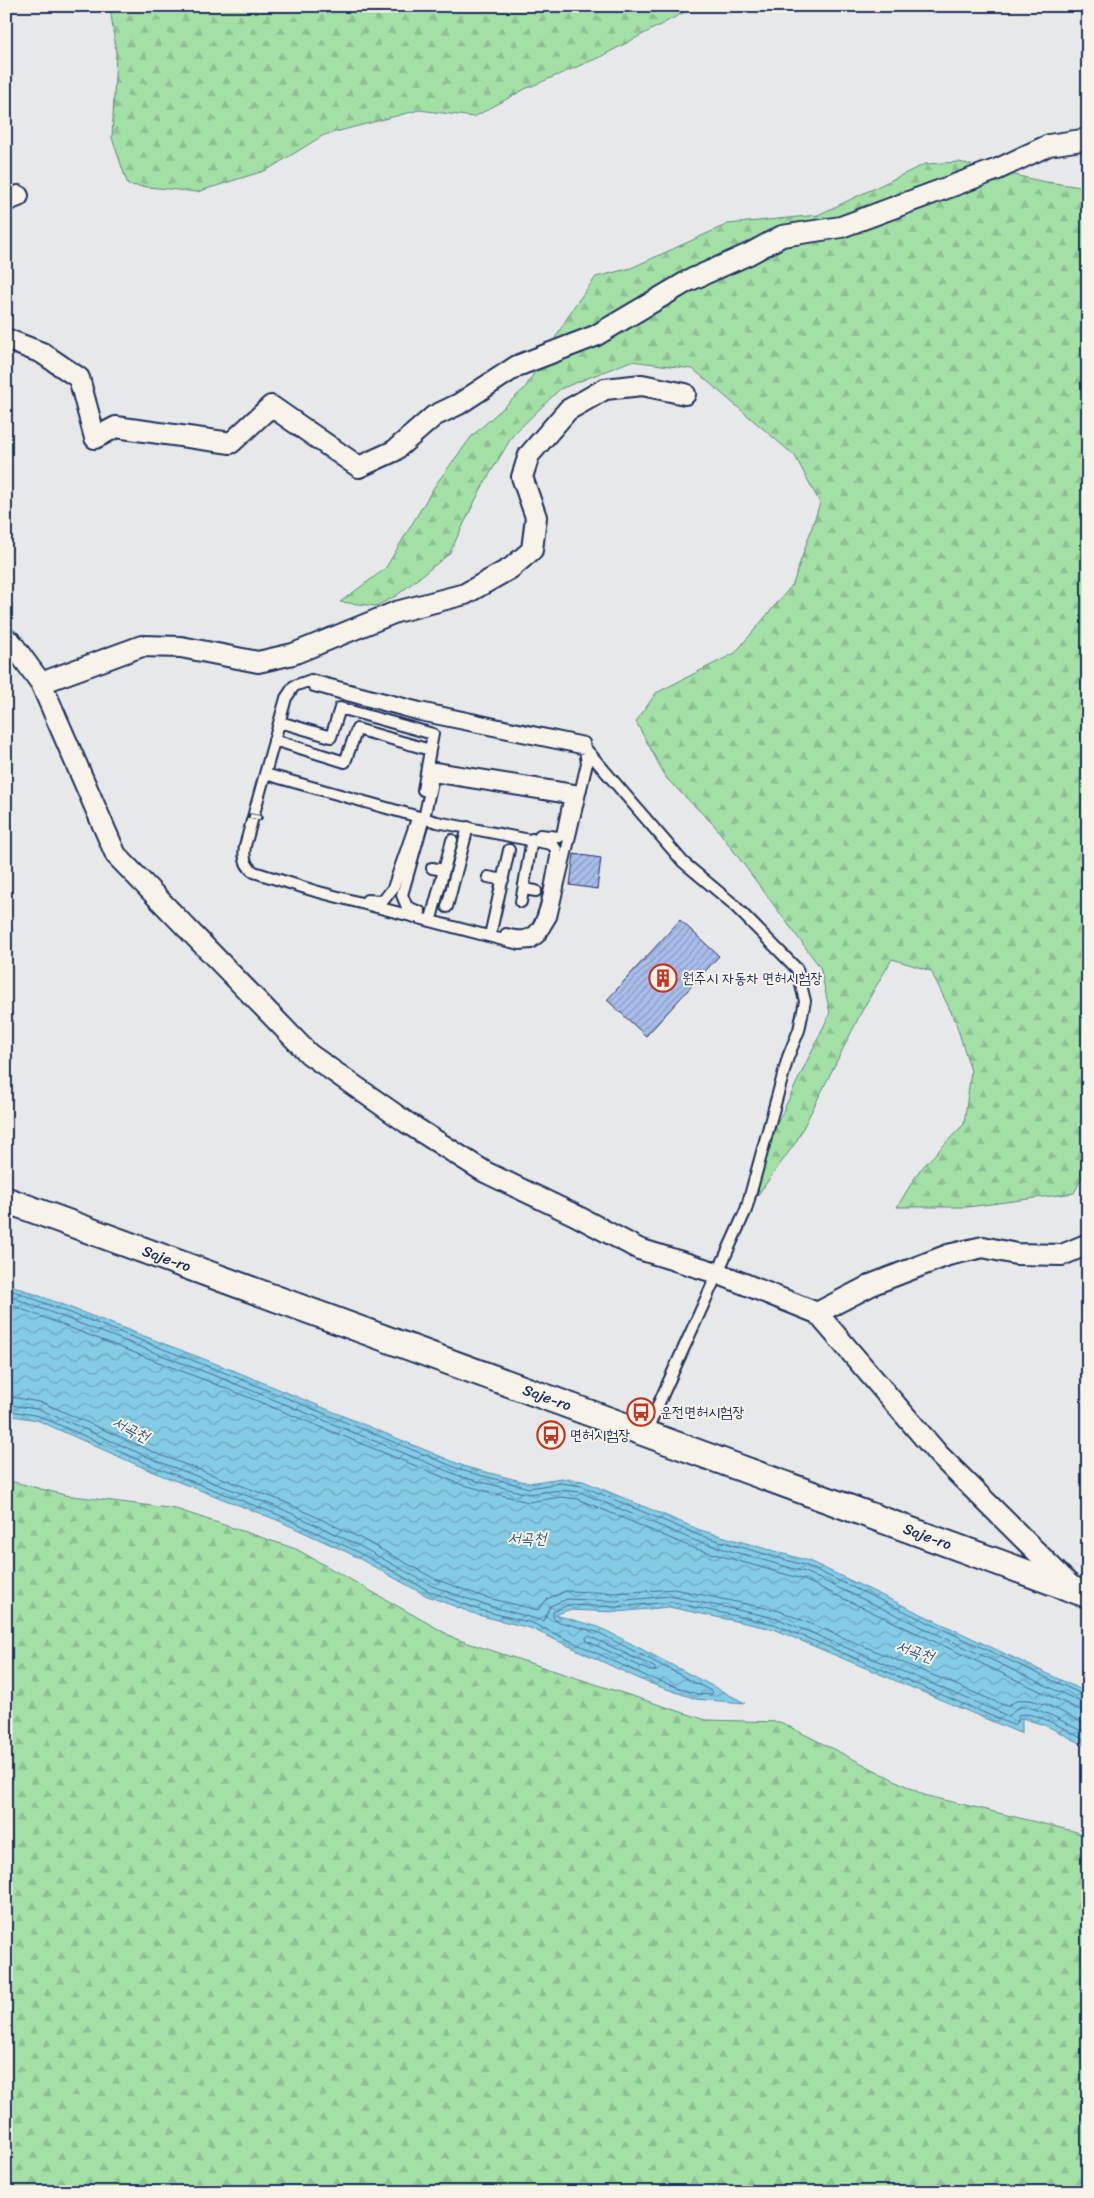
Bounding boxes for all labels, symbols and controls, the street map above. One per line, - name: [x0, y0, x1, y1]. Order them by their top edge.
- building icon: 원주시 자동차 면허시험장: [648, 963, 678, 993]
- place label: 원주시 자동차 면허시험장: [682, 965, 823, 991]
- street label: Saje-ro: [139, 1238, 195, 1280]
- street label: Saje-ro: [519, 1377, 576, 1419]
- bus stop icon: 운전면허시험장: [626, 1397, 656, 1427]
- place label: 운전면허시험장: [660, 1399, 745, 1425]
- water label: 서곡천: [107, 1407, 157, 1452]
- bus stop icon: 면허시험장: [536, 1420, 566, 1450]
- place label: 면허시험장: [570, 1422, 630, 1448]
- street label: Saje-ro: [900, 1516, 956, 1557]
- water label: 서곡천: [507, 1523, 549, 1553]
- water label: 서곡천: [892, 1631, 940, 1672]

